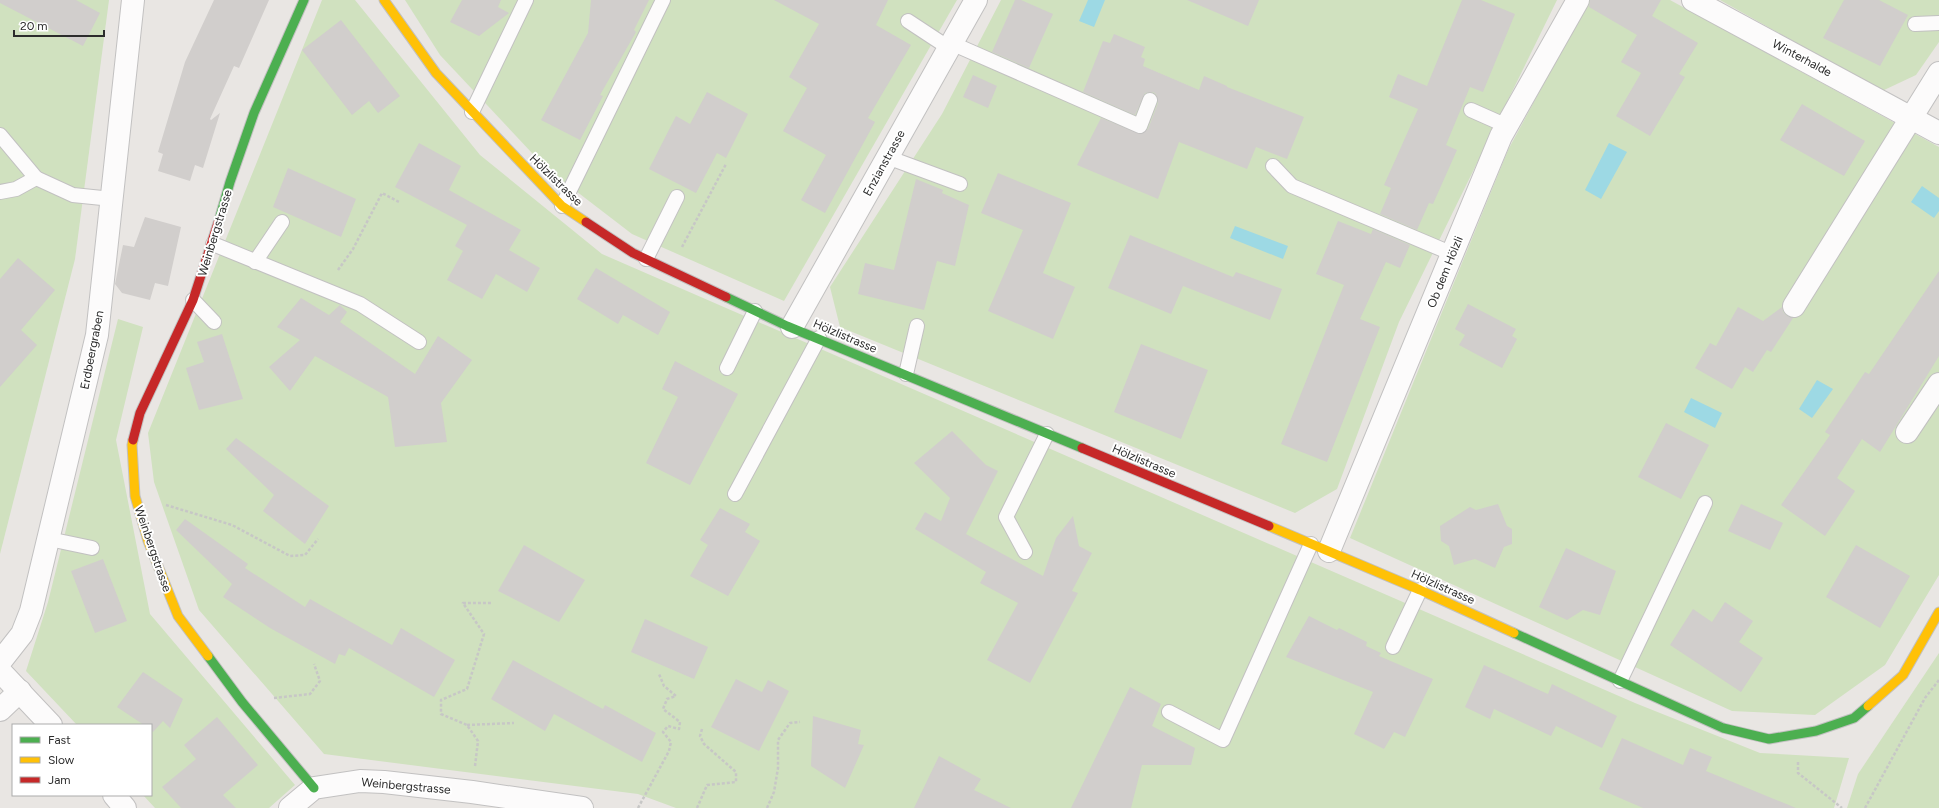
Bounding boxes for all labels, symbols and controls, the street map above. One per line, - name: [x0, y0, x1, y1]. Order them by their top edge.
- scale bar: [14, 12, 104, 38]
- text: 20 m: [20, 19, 48, 33]
- street label: Winterhalde: [1770, 37, 1834, 80]
- street label: Enzianstrasse: [860, 127, 908, 198]
- street label: Hölzlistrasse: [527, 151, 586, 209]
- street label: Weinbergstrasse: [195, 188, 235, 278]
- street label: Ob dem Hölzli: [1424, 234, 1466, 310]
- street label: Erdbeergraben: [78, 309, 107, 391]
- street label: Hölzlistrasse: [811, 316, 879, 356]
- street label: Hölzlistrasse: [1110, 441, 1178, 481]
- street label: Weinbergstrasse: [132, 504, 174, 594]
- street label: Hölzlistrasse: [1409, 567, 1477, 607]
- legend: [12, 724, 152, 796]
- text: Fast: [48, 733, 71, 747]
- text: Slow: [48, 753, 75, 767]
- text: Jam: [48, 773, 71, 787]
- street label: Weinbergstrasse: [361, 775, 452, 797]

